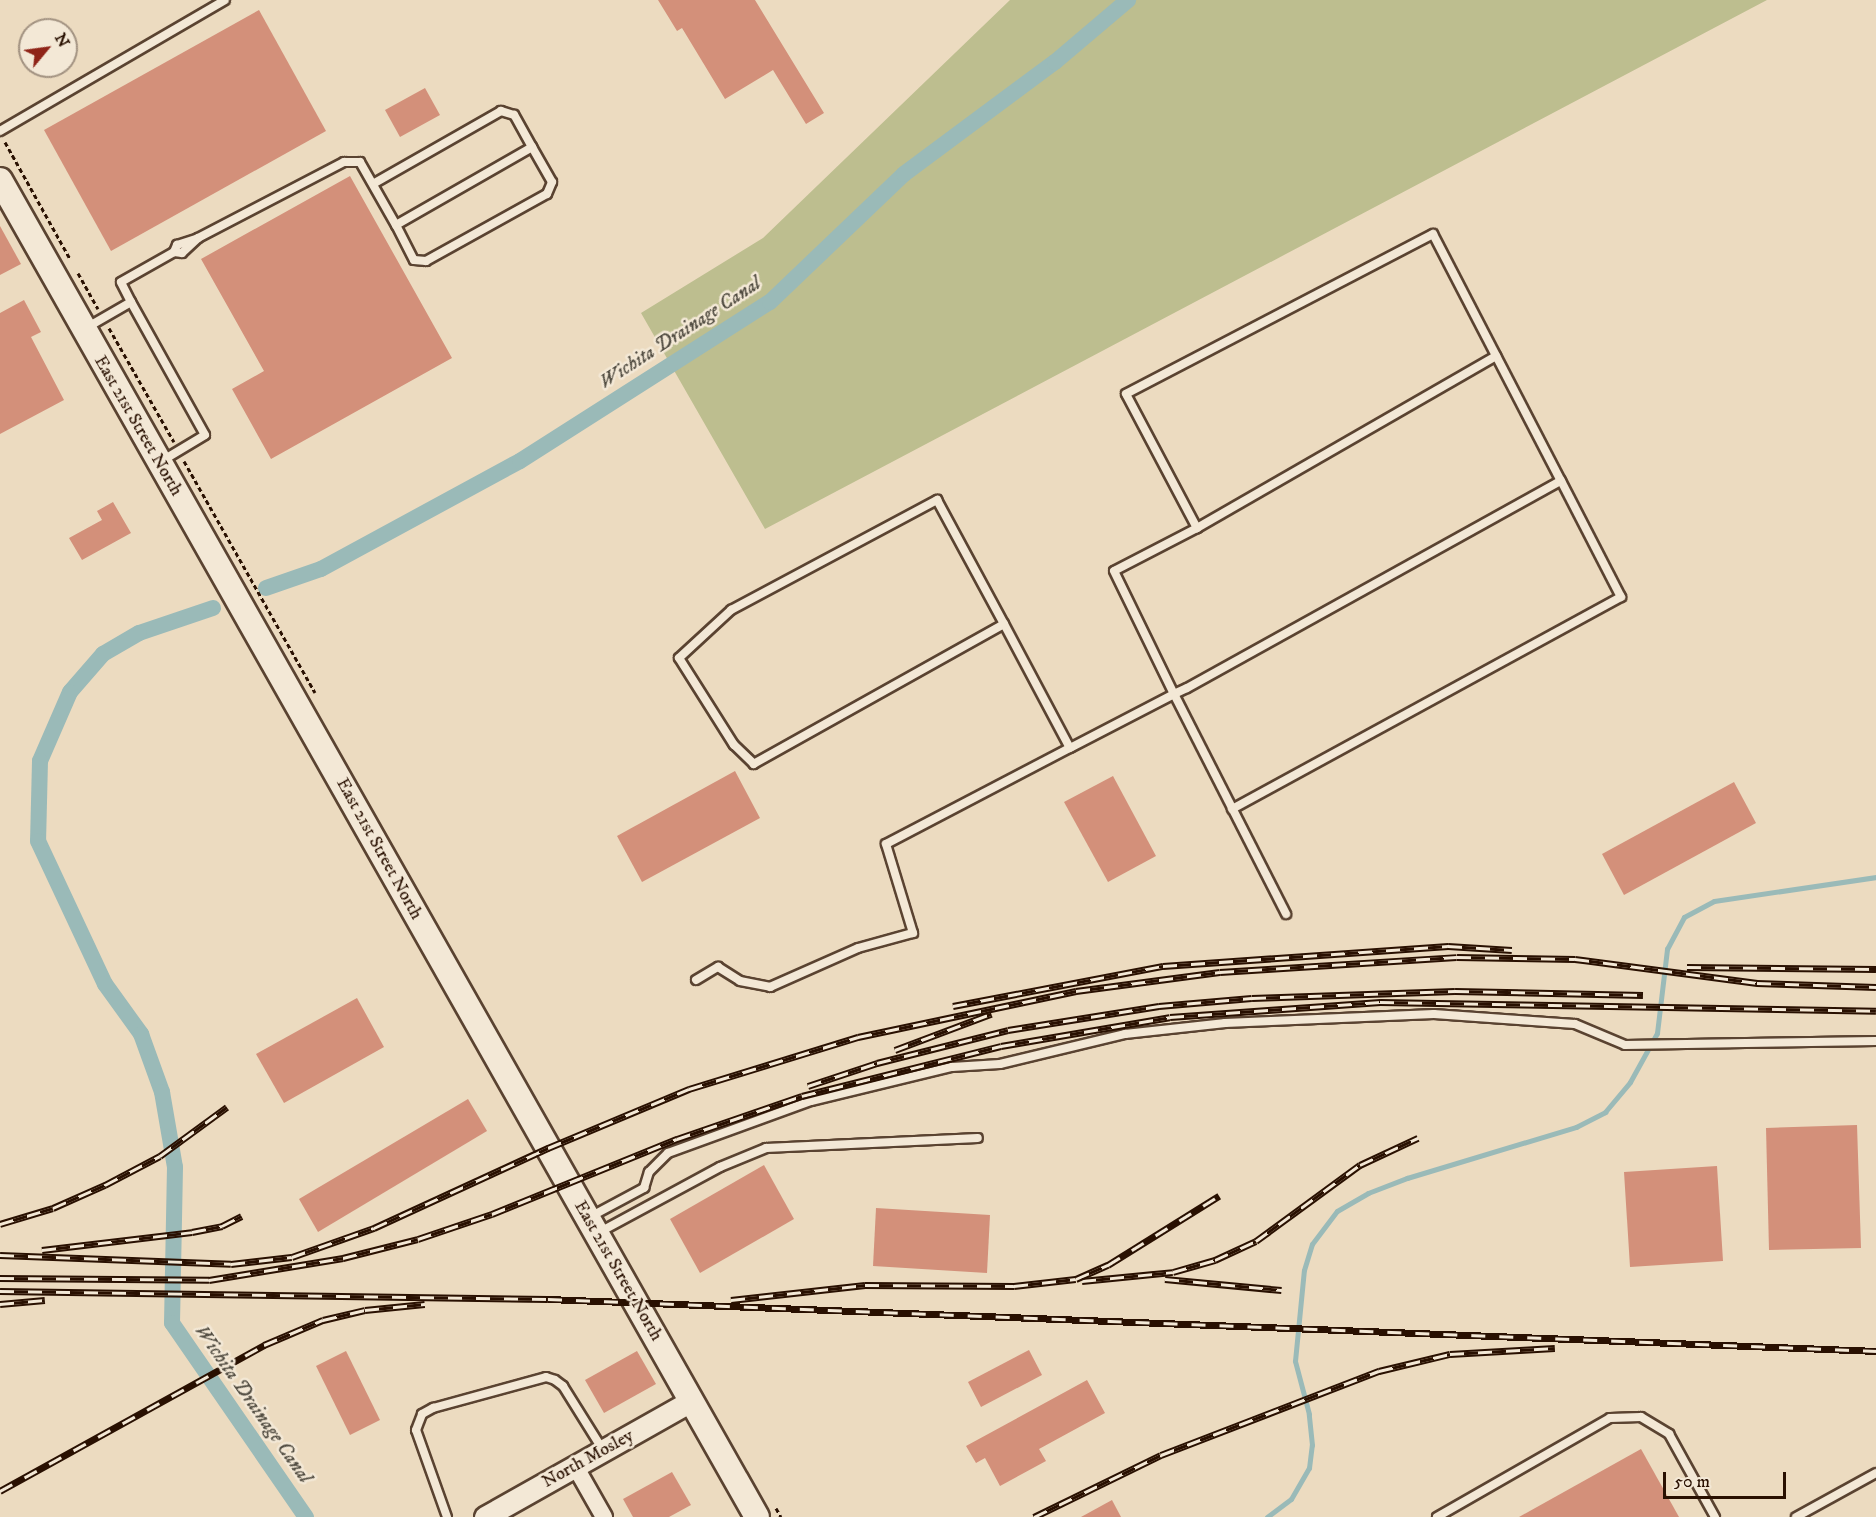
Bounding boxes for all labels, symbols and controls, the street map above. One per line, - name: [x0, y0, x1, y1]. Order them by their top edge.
- north arrow: [18, 18, 78, 78]
- text: N: [50, 30, 74, 51]
- water label: Wichita Drainage Canal: [595, 272, 765, 394]
- street label: East 21st Street North: [89, 352, 187, 500]
- street label: East 21st Street North: [331, 774, 427, 924]
- street label: East 21st Street North: [569, 1197, 667, 1345]
- water label: Wichita Drainage Canal: [189, 1320, 317, 1488]
- street label: North Mosley: [539, 1425, 637, 1493]
- scale bar: [1666, 1460, 1789, 1498]
- text: 50 m: [1674, 1471, 1710, 1493]

